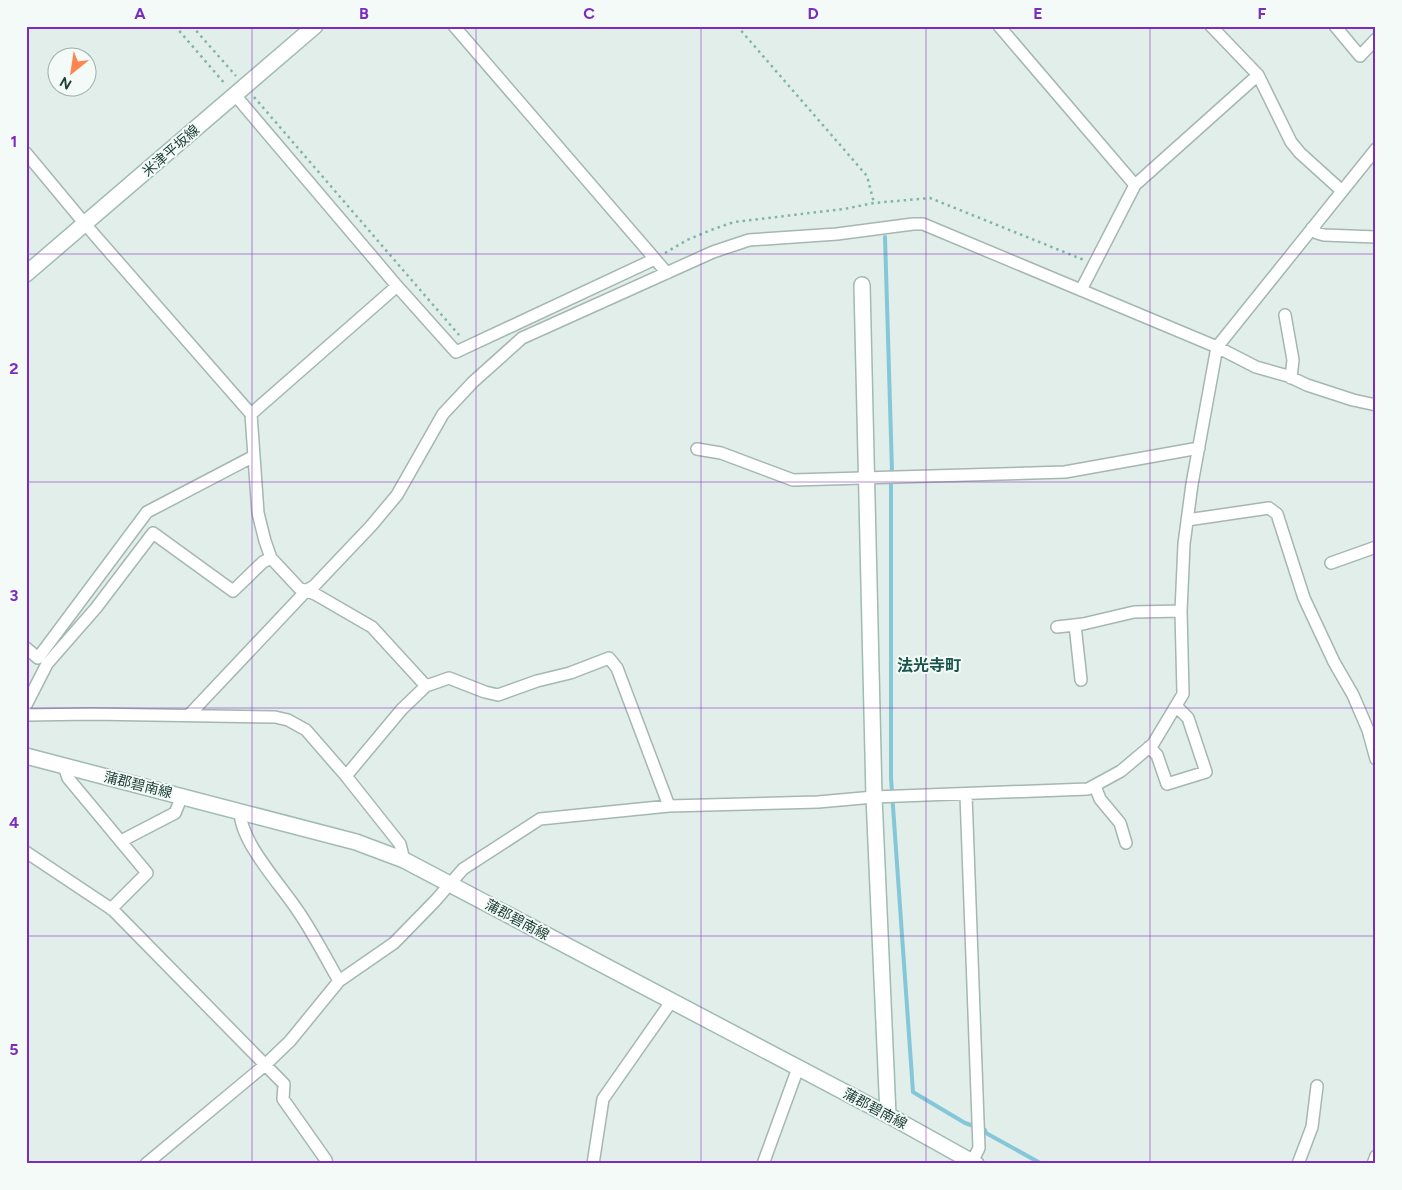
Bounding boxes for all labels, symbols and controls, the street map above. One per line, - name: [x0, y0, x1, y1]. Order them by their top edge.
- text: A: [134, 4, 146, 23]
- text: B: [359, 4, 369, 23]
- text: C: [583, 4, 595, 23]
- text: D: [807, 4, 819, 23]
- text: E: [1033, 4, 1043, 23]
- text: F: [1258, 4, 1267, 23]
- north arrow: [48, 48, 98, 98]
- text: N: [57, 73, 75, 93]
- street label: 米津平坂線: [139, 122, 203, 180]
- text: 1: [11, 132, 17, 151]
- text: 2: [9, 359, 19, 378]
- text: 3: [10, 586, 19, 605]
- district label: 法光寺町: [897, 656, 961, 675]
- street label: 蒲郡碧南線: [102, 768, 174, 802]
- text: 4: [9, 813, 19, 832]
- street label: 蒲郡碧南線: [482, 896, 552, 944]
- text: 5: [9, 1040, 19, 1059]
- street label: 蒲郡碧南線: [840, 1085, 910, 1133]

